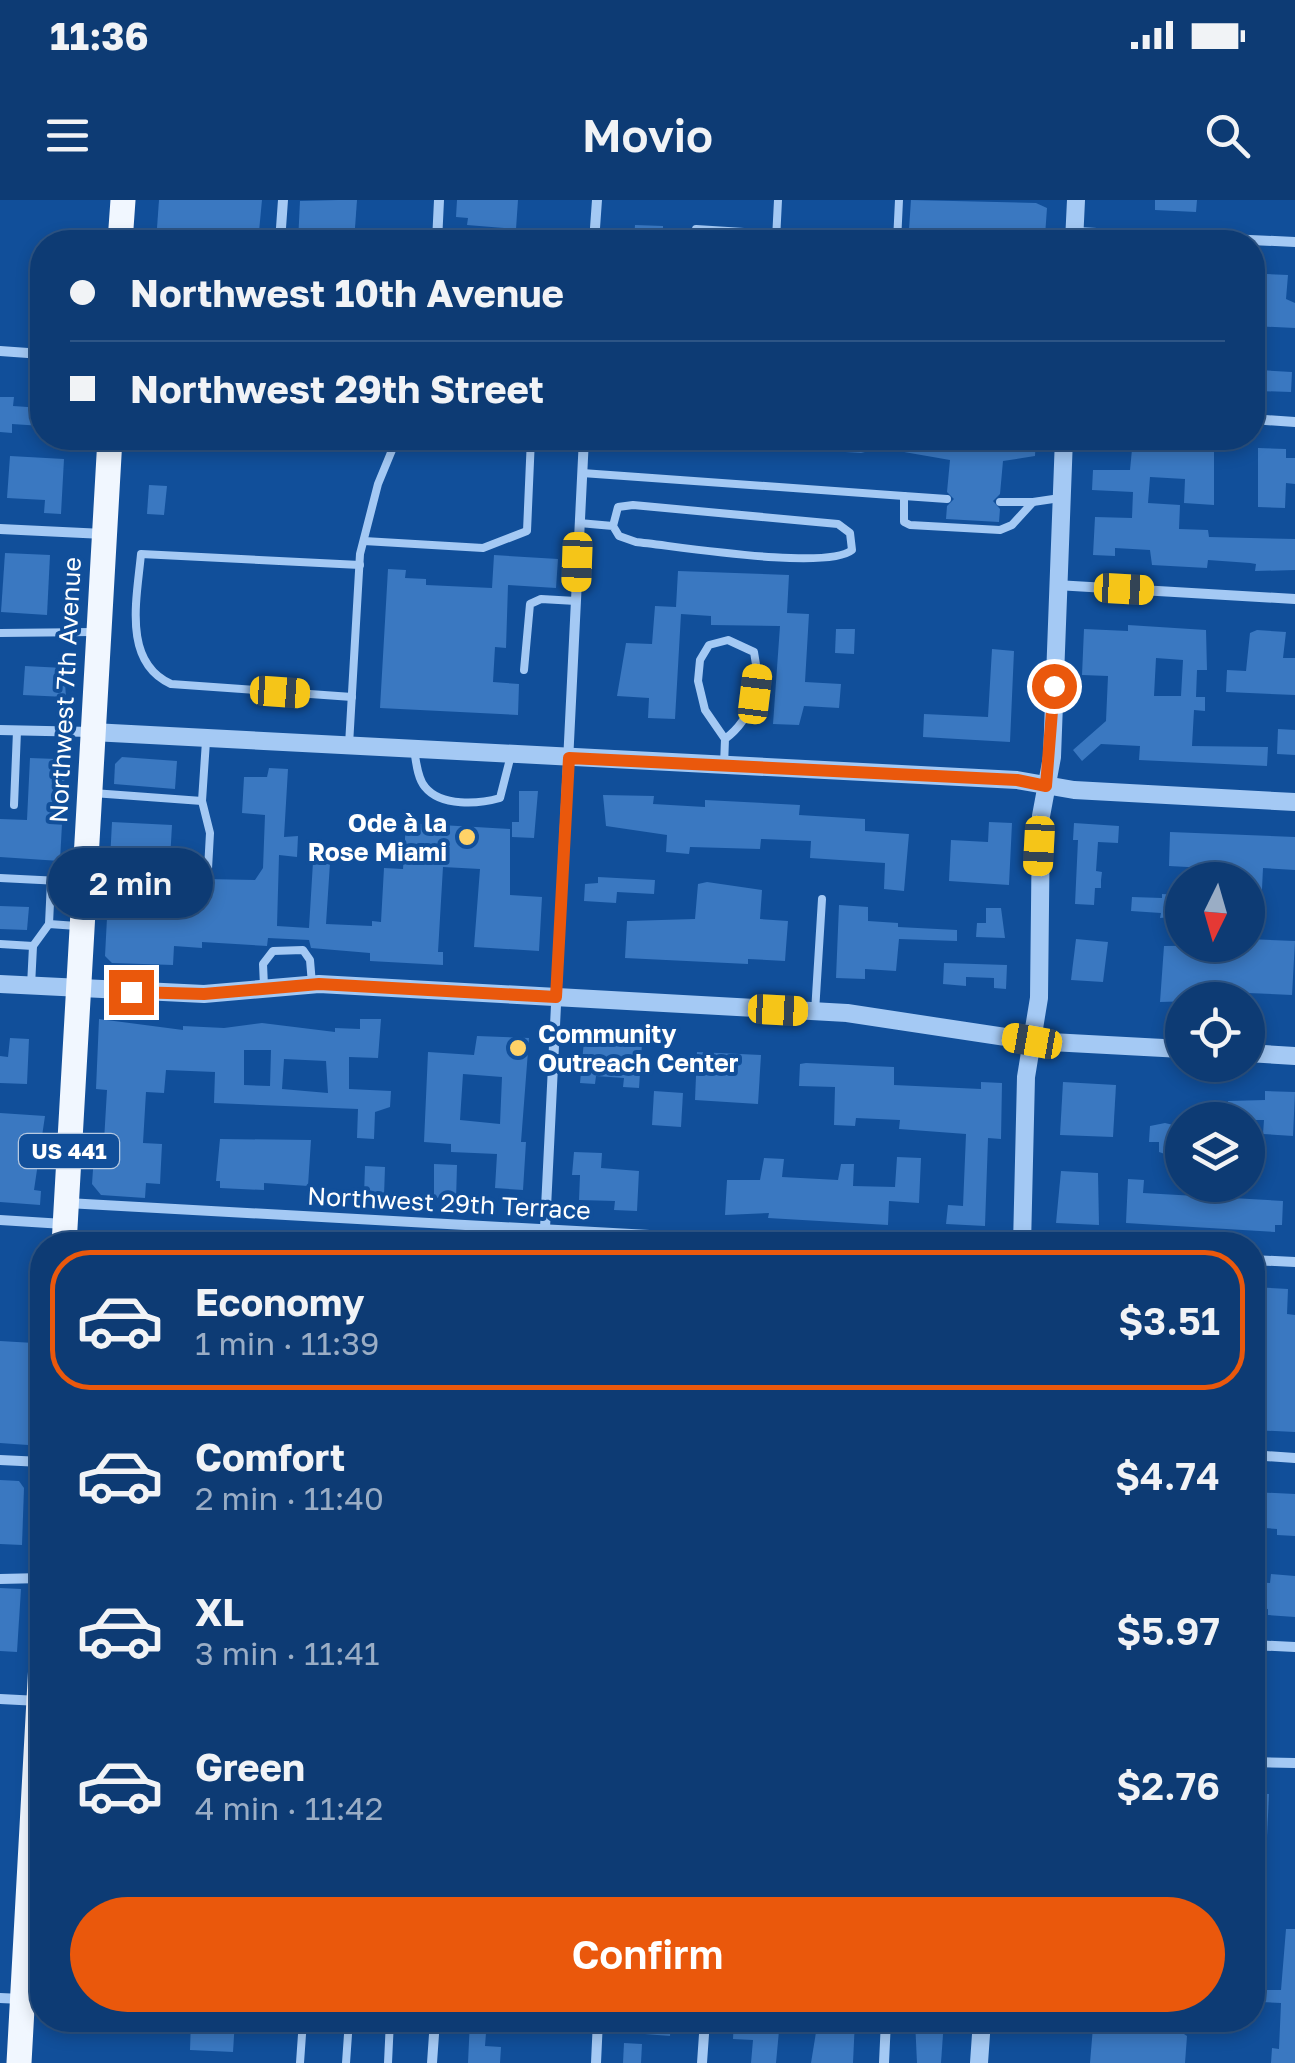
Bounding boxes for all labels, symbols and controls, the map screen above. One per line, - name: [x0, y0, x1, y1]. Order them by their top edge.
- text: 11:36: [50, 13, 149, 58]
- icon: menu: [40, 108, 95, 163]
- text: Movio: [582, 108, 713, 162]
- icon: search: [1200, 108, 1255, 163]
- text: Northwest 10th Avenue: [130, 270, 564, 315]
- text: Northwest 29th Street: [130, 366, 544, 411]
- car: [561, 531, 593, 593]
- street label: Northwest 7th Avenue: [42, 556, 87, 824]
- car: [1093, 572, 1155, 606]
- car: [736, 662, 774, 726]
- route start: [1032, 664, 1077, 709]
- car: [249, 675, 311, 709]
- place label: Ode à la Rose Miami: [308, 807, 447, 867]
- car: [1022, 815, 1056, 877]
- marker: Ode à la Rose Miami: [456, 826, 478, 848]
- callout: 2 min: [48, 847, 214, 917]
- north arrow: [1165, 862, 1265, 962]
- map controls: [1165, 862, 1265, 1202]
- text: 2 min: [89, 864, 172, 902]
- route end: [109, 970, 154, 1015]
- button: locate: [1165, 982, 1265, 1082]
- car: [747, 993, 809, 1027]
- place label: Community Outreach Center: [538, 1018, 739, 1078]
- car: [1000, 1021, 1064, 1061]
- marker: Community Outreach Center: [507, 1037, 529, 1059]
- button: layers: [1165, 1102, 1265, 1202]
- road number: US 441: [19, 1134, 119, 1168]
- street label: Northwest 29th Terrace: [306, 1180, 592, 1225]
- icon: car: [75, 1275, 165, 1365]
- text: Economy: [195, 1279, 364, 1324]
- text: $3.51: [1118, 1298, 1220, 1343]
- text: 1 min · 11:39: [195, 1324, 379, 1362]
- icon: car: [75, 1430, 165, 1520]
- text: Comfort: [195, 1434, 345, 1479]
- text: $4.74: [1115, 1453, 1220, 1498]
- text: 2 min · 11:40: [195, 1479, 384, 1517]
- icon: car: [75, 1585, 165, 1675]
- text: XL: [195, 1589, 244, 1634]
- text: $5.97: [1116, 1608, 1220, 1653]
- text: 3 min · 11:41: [195, 1634, 380, 1672]
- icon: car: [75, 1740, 165, 1830]
- text: Green: [195, 1744, 305, 1789]
- text: $2.76: [1116, 1763, 1220, 1808]
- text: 4 min · 11:42: [195, 1789, 383, 1827]
- button: Confirm: [70, 1897, 1225, 2012]

